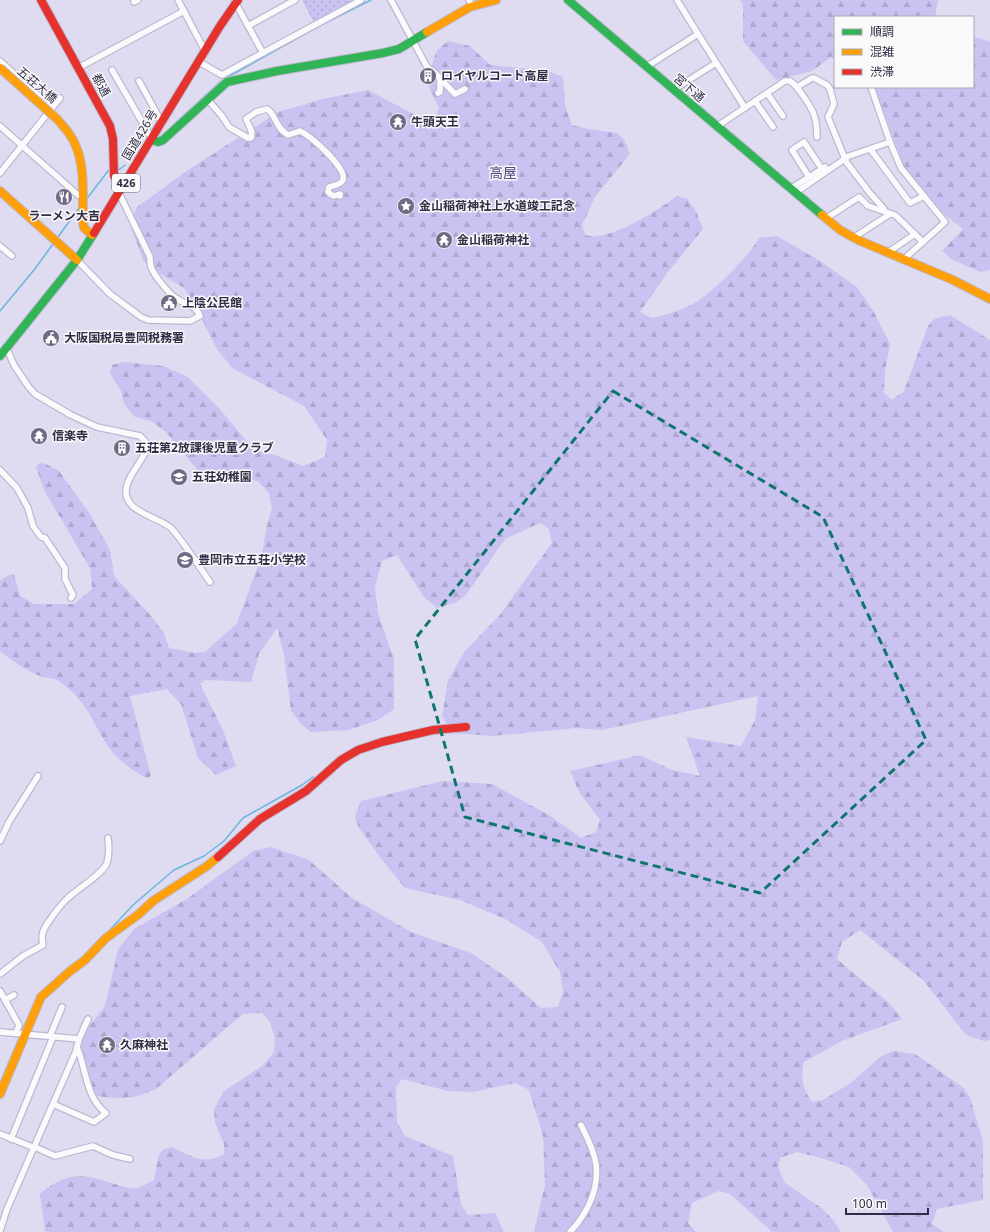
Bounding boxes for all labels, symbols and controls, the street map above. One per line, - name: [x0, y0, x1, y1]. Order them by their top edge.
- legend: [834, 16, 974, 88]
- text: 順調: [870, 23, 894, 40]
- text: 混雑: [870, 43, 894, 60]
- street label: 五荘大橋: [14, 62, 61, 107]
- text: 渋滞: [870, 63, 894, 80]
- building icon: ロイヤルコート高屋: [418, 66, 438, 86]
- place label: ロイヤルコート高屋: [441, 67, 548, 84]
- street label: 都通: [88, 70, 115, 99]
- street label: 宮下通: [670, 70, 709, 106]
- street label: 国道426号: [118, 106, 161, 163]
- temple icon: 牛頭天王: [388, 112, 408, 132]
- place label: 牛頭天王: [411, 113, 459, 130]
- district label: 高屋: [489, 163, 517, 182]
- road number: 426: [112, 174, 140, 192]
- restaurant icon: ラーメン大吉: [54, 187, 74, 207]
- place icon: 金山稲荷神社上水道竣工記念: [396, 196, 416, 216]
- place label: 金山稲荷神社上水道竣工記念: [419, 197, 575, 214]
- place label: ラーメン大吉: [28, 207, 100, 224]
- temple icon: 金山稲荷神社: [434, 230, 454, 250]
- place label: 金山稲荷神社: [457, 231, 529, 248]
- public building icon: 上陰公民館: [159, 293, 179, 313]
- place label: 上陰公民館: [182, 294, 242, 311]
- public building icon: 大阪国税局豊岡税務署: [41, 328, 61, 348]
- place label: 大阪国税局豊岡税務署: [64, 329, 184, 346]
- temple icon: 信楽寺: [29, 426, 49, 446]
- place label: 信楽寺: [52, 427, 88, 444]
- building icon: 五荘第2放課後児童クラブ: [112, 438, 132, 458]
- place label: 五荘第2放課後児童クラブ: [135, 439, 274, 456]
- school or university icon: 五荘幼稚園: [169, 467, 189, 487]
- place label: 五荘幼稚園: [192, 468, 252, 485]
- school or university icon: 豊岡市立五荘小学校: [175, 550, 195, 570]
- place label: 豊岡市立五荘小学校: [198, 551, 306, 568]
- temple icon: 久麻神社: [97, 1035, 117, 1055]
- place label: 久麻神社: [120, 1036, 168, 1053]
- scale bar: [846, 1190, 928, 1216]
- text: 100 m: [852, 1195, 887, 1212]

